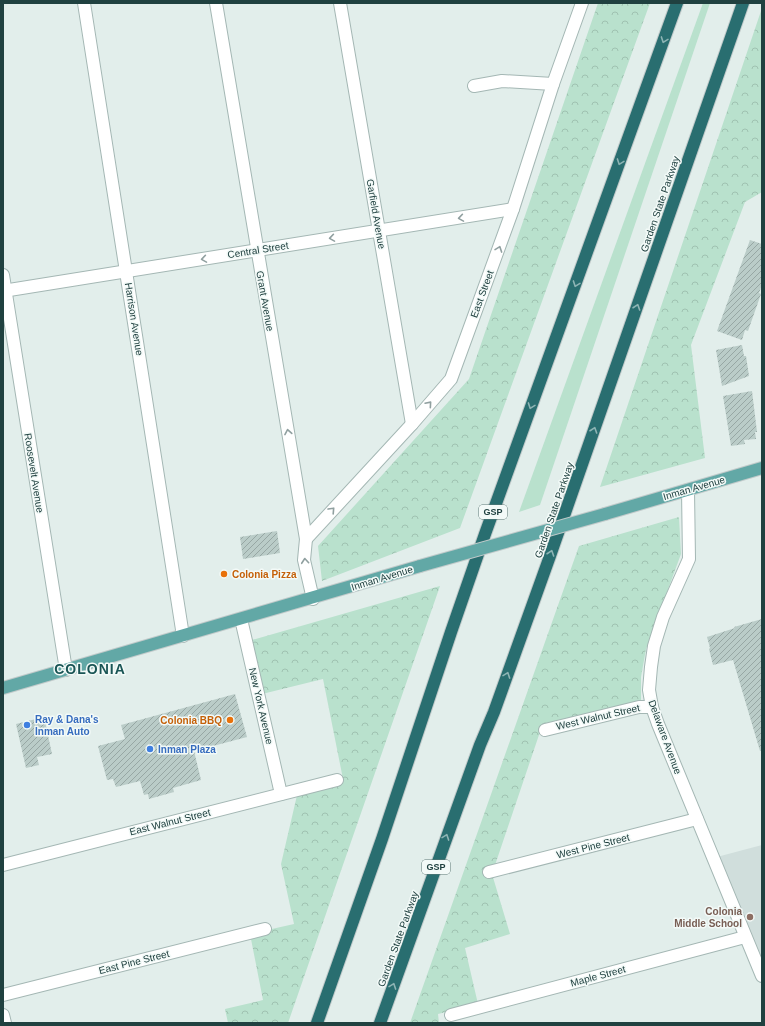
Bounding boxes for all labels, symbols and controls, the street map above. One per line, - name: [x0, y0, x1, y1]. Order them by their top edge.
- one-way arrow: [660, 36, 669, 43]
- street label: Garden State Parkway: [638, 155, 682, 253]
- one-way arrow: [616, 158, 624, 165]
- street label: Garfield Avenue: [364, 178, 388, 250]
- one-way arrow: [457, 213, 464, 222]
- one-way arrow: [329, 233, 335, 242]
- street label: Central Street: [227, 240, 290, 260]
- one-way arrow: [494, 245, 502, 252]
- one-way arrow: [201, 254, 207, 263]
- street label: East Street: [468, 269, 496, 319]
- street label: Grant Avenue: [254, 270, 276, 332]
- one-way arrow: [572, 281, 580, 288]
- street label: Harrison Avenue: [123, 282, 145, 357]
- one-way arrow: [632, 304, 641, 311]
- one-way arrow: [425, 401, 432, 409]
- one-way arrow: [528, 403, 536, 410]
- one-way arrow: [590, 427, 598, 434]
- one-way arrow: [284, 429, 292, 435]
- street label: Roosevelt Avenue: [22, 432, 46, 514]
- street label: Garden State Parkway: [532, 461, 576, 559]
- street label: Inman Avenue: [662, 474, 727, 502]
- road number: GSP: [479, 505, 507, 519]
- one-way arrow: [327, 507, 335, 515]
- one-way arrow: [547, 549, 555, 556]
- one-way arrow: [301, 558, 310, 564]
- street label: Inman Avenue: [350, 563, 415, 593]
- marker: Colonia Pizza: [219, 569, 229, 579]
- place label: Colonia Pizza: [232, 569, 297, 580]
- district label: COLONIA: [54, 661, 126, 677]
- street label: New York Avenue: [247, 667, 275, 746]
- one-way arrow: [503, 672, 511, 679]
- street label: Delaware Avenue: [646, 698, 684, 776]
- street label: West Walnut Street: [555, 702, 641, 732]
- place label: Ray & Dana's Inman Auto: [35, 714, 99, 737]
- place label: Colonia BBQ: [160, 715, 222, 726]
- marker: Colonia BBQ: [225, 715, 235, 725]
- marker: Ray & Dana's Inman Auto: [22, 720, 32, 730]
- marker: Inman Plaza: [145, 744, 155, 754]
- place label: Inman Plaza: [158, 744, 216, 755]
- street label: East Walnut Street: [128, 807, 212, 837]
- street label: West Pine Street: [555, 832, 631, 860]
- one-way arrow: [442, 834, 450, 841]
- road number: GSP: [422, 860, 450, 874]
- street label: Garden State Parkway: [376, 890, 420, 988]
- place label: Colonia Middle School: [674, 906, 742, 929]
- marker: Colonia Middle School: [745, 912, 755, 922]
- street label: East Pine Street: [98, 948, 171, 976]
- street label: Maple Street: [569, 963, 627, 989]
- one-way arrow: [389, 983, 397, 990]

